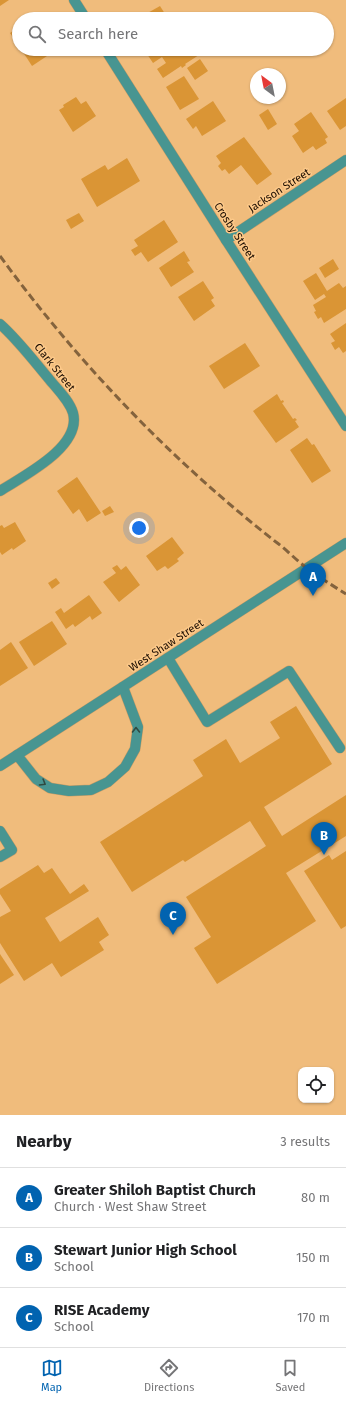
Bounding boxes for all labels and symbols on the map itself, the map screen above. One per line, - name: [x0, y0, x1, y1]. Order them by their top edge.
- north arrow: [250, 68, 286, 104]
- street label: Jackson Street: [246, 166, 313, 215]
- street label: Crosby Street: [211, 200, 258, 263]
- street label: Clark Street: [31, 341, 78, 394]
- your location: [129, 518, 149, 538]
- pin: A: [300, 563, 326, 596]
- street label: West Shaw Street: [127, 617, 206, 674]
- one-way arrow: [132, 727, 141, 733]
- one-way arrow: [39, 779, 46, 786]
- pin: B: [311, 822, 337, 855]
- pin: C: [160, 902, 186, 935]

